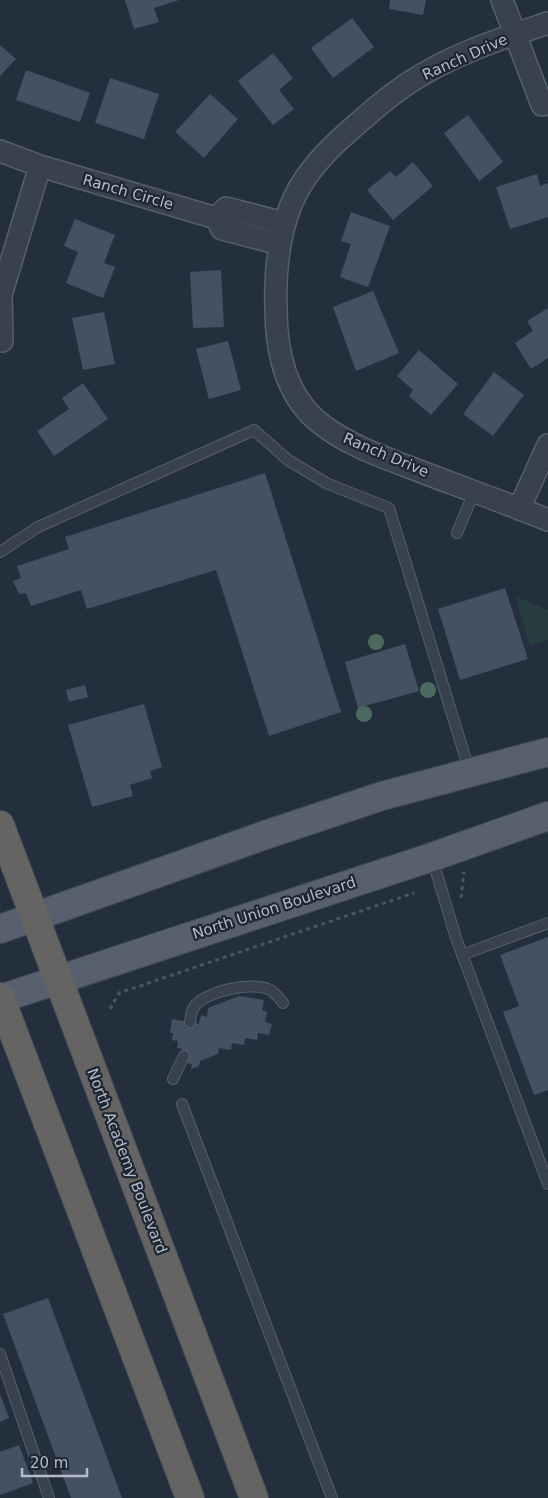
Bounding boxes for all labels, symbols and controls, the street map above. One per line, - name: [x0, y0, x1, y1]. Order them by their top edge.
- street label: Ranch Drive: [420, 30, 510, 84]
- street label: Ranch Circle: [81, 170, 175, 214]
- street label: Ranch Drive: [340, 429, 432, 481]
- street label: North Union Boulevard: [190, 873, 358, 943]
- street label: North Academy Boulevard: [83, 1066, 171, 1256]
- scale bar: [22, 1446, 88, 1478]
- text: 20 m: [30, 1454, 68, 1472]

